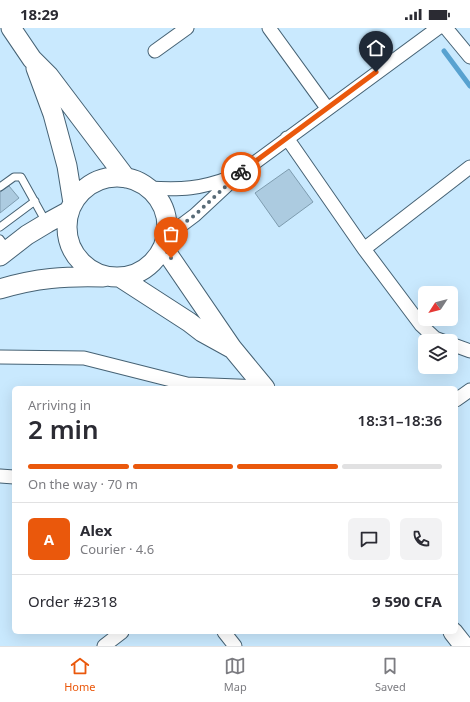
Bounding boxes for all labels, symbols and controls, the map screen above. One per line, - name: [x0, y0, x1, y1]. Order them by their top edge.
- text: 18:29: [20, 4, 59, 24]
- pin: [359, 31, 393, 72]
- icon: home: [365, 37, 387, 59]
- courier: [221, 152, 261, 192]
- icon: bike: [230, 161, 252, 183]
- pin: [154, 217, 188, 258]
- icon: bag: [160, 223, 182, 245]
- north arrow: [418, 286, 458, 326]
- map controls: [418, 286, 458, 374]
- button: layers: [418, 334, 458, 374]
- text: Arriving in: [28, 396, 91, 414]
- text: 18:31–18:36: [358, 410, 442, 430]
- text: 2 min: [28, 411, 99, 447]
- text: On the way · 70 m: [28, 475, 138, 493]
- button: chat: [348, 518, 390, 560]
- button: phone: [400, 518, 442, 560]
- text: Alex: [80, 520, 112, 540]
- text: A: [44, 529, 54, 549]
- text: Courier · 4.6: [80, 540, 154, 558]
- text: Order #2318: [28, 591, 117, 611]
- text: 9 590 CFA: [372, 591, 442, 611]
- tab: Home: [64, 655, 95, 694]
- tab: Map: [224, 655, 247, 694]
- tab: Saved: [375, 655, 406, 694]

